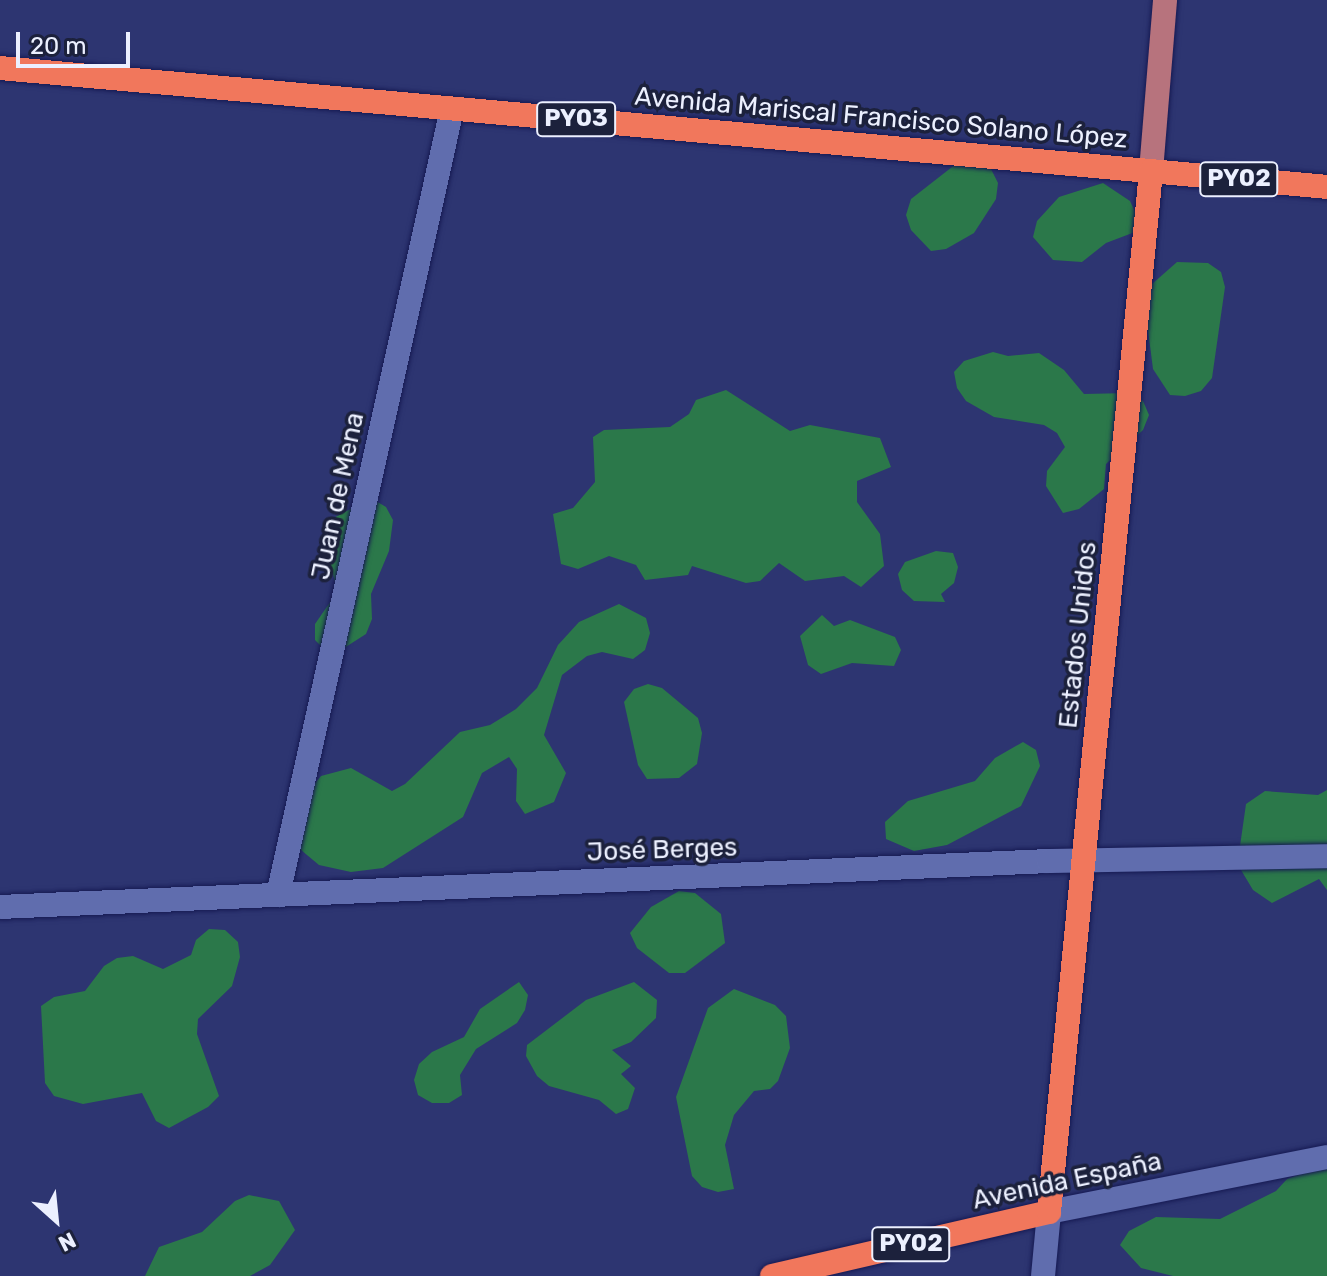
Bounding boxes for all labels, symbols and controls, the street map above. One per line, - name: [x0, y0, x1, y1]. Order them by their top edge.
- scale bar: [20, 16, 134, 66]
- text: 20 m: [30, 32, 87, 60]
- street label: Avenida Mariscal Francisco Solano López: [633, 81, 1129, 155]
- road number: PY03: [536, 99, 616, 139]
- road number: PY02: [1199, 159, 1279, 199]
- street label: Juan de Mena: [305, 410, 371, 582]
- street label: Estados Unidos: [1053, 540, 1103, 730]
- street label: José Berges: [586, 832, 738, 868]
- street label: Avenida España: [970, 1146, 1164, 1216]
- north arrow: [16, 1180, 96, 1260]
- road number: PY02: [871, 1224, 951, 1264]
- text: N: [54, 1226, 80, 1257]

